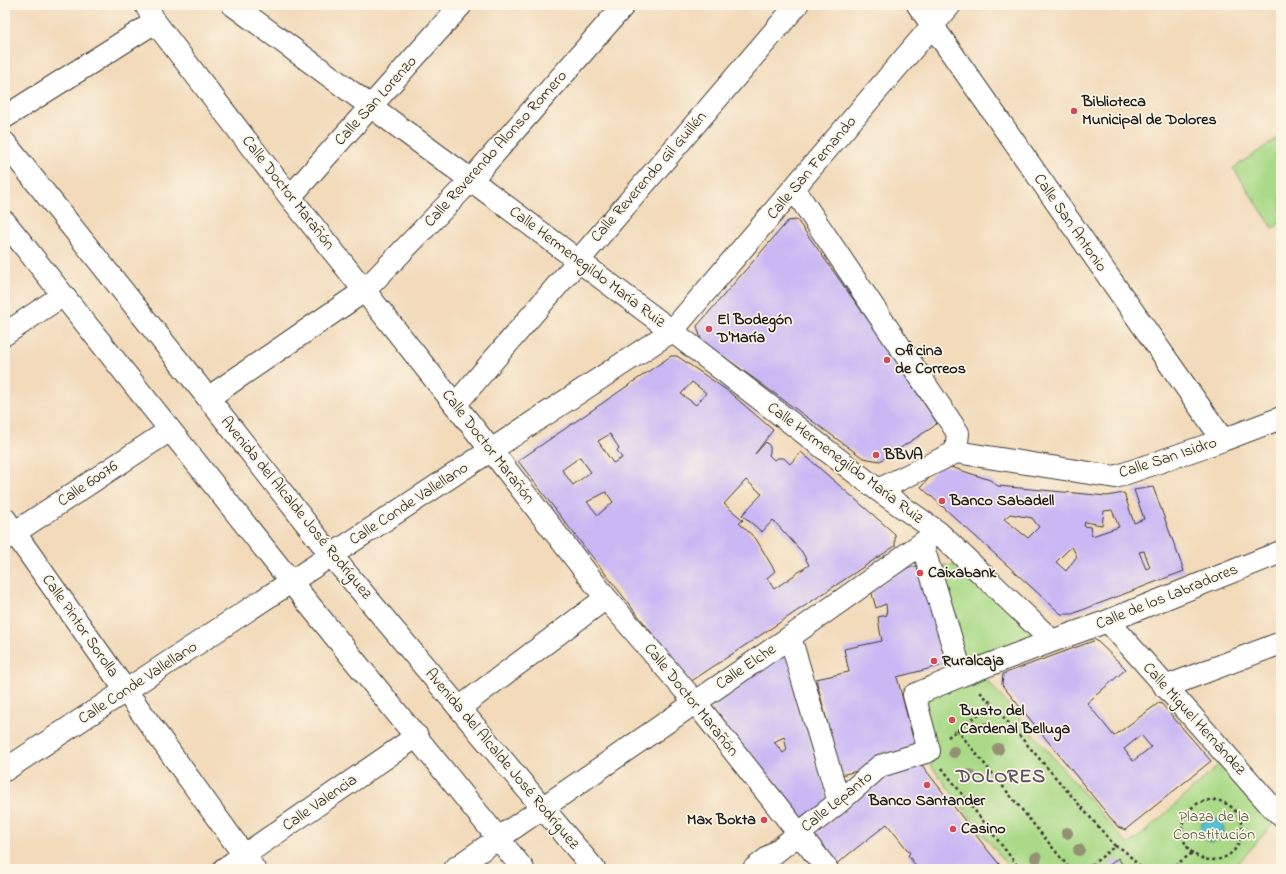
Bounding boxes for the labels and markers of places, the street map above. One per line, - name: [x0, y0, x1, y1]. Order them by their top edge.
- place label: Biblioteca Municipal de Dolores: [1081, 90, 1217, 132]
- marker: Biblioteca Municipal de Dolores: [1069, 106, 1079, 116]
- place label: El Bodegón D'María: [716, 308, 792, 350]
- marker: El Bodegón D'María: [704, 324, 714, 334]
- place label: Oficina de Correos: [895, 339, 966, 381]
- marker: Oficina de Correos: [882, 355, 892, 365]
- place label: BBVA: [883, 443, 923, 467]
- marker: BBVA: [871, 450, 881, 460]
- place label: Banco Sabadell: [949, 489, 1055, 513]
- marker: Banco Sabadell: [937, 496, 947, 506]
- place label: Caixabank: [928, 561, 997, 585]
- marker: Caixabank: [915, 568, 925, 578]
- place label: Ruralcaja: [941, 649, 1004, 673]
- marker: Ruralcaja: [929, 656, 939, 666]
- place label: Busto del Cardenal Belluga: [959, 699, 1070, 742]
- marker: Busto del Cardenal Belluga: [947, 715, 957, 725]
- marker: Banco Santander: [922, 780, 932, 790]
- place label: Banco Santander: [868, 789, 986, 813]
- place label: Max Bokta: [687, 808, 756, 832]
- marker: Max Bokta: [759, 815, 769, 825]
- place label: Casino: [961, 817, 1006, 841]
- marker: Casino: [948, 824, 958, 834]

